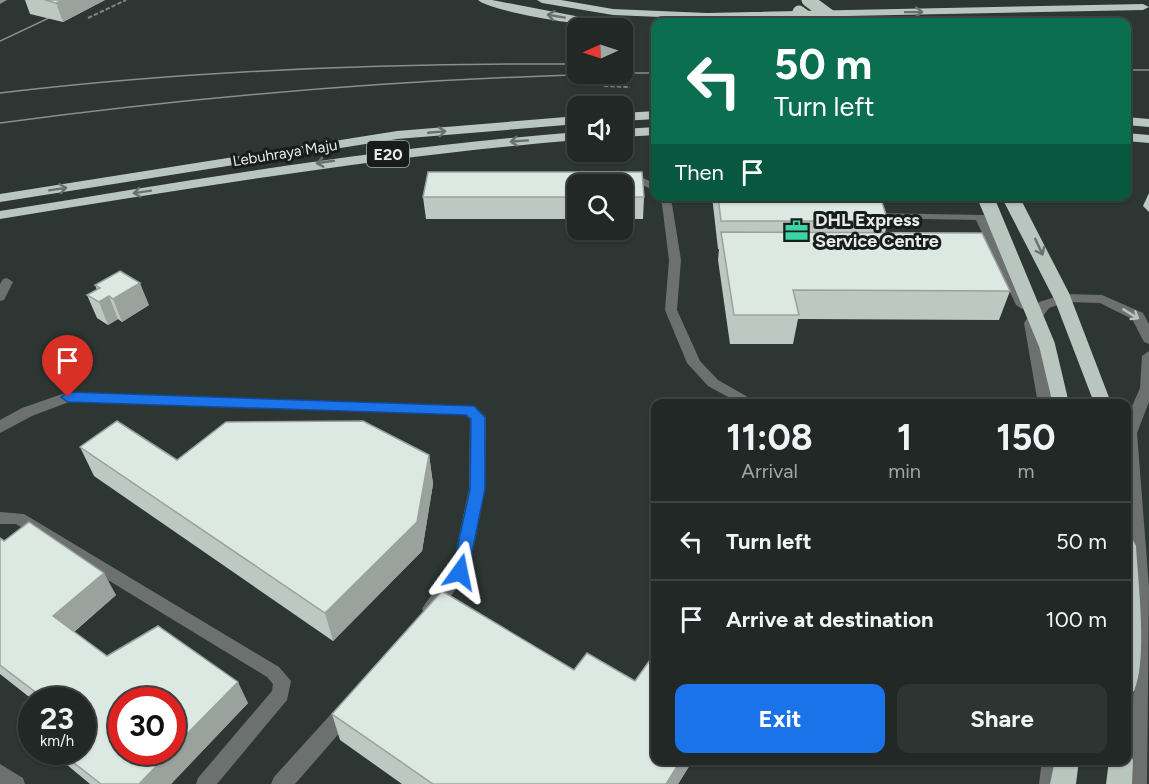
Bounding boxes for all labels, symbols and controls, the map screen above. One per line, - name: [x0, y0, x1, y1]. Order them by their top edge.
- one-way arrow: [903, 6, 923, 17]
- one-way arrow: [546, 10, 566, 21]
- north arrow: [567, 18, 633, 84]
- map controls: [567, 18, 633, 240]
- text: 50 m: [774, 39, 872, 90]
- icon: left: [675, 42, 753, 120]
- text: Turn left: [774, 90, 874, 123]
- button: sound: [567, 96, 633, 162]
- one-way arrow: [426, 126, 446, 137]
- one-way arrow: [510, 135, 530, 146]
- street label: Lebuhraya Maju: [231, 136, 339, 170]
- road number: E20: [367, 141, 409, 167]
- icon: arrive: [736, 156, 769, 189]
- one-way arrow: [316, 157, 336, 168]
- text: Then: [675, 159, 724, 186]
- button: search: [567, 174, 633, 240]
- one-way arrow: [47, 183, 67, 194]
- one-way arrow: [132, 187, 152, 198]
- place label: DHL Express Service Centre: [815, 209, 939, 252]
- office icon: DHL Express Service Centre: [784, 217, 810, 243]
- one-way arrow: [1034, 237, 1046, 255]
- one-way arrow: [1122, 308, 1139, 320]
- pin: [42, 335, 93, 397]
- icon: arrive: [51, 344, 84, 377]
- text: 11:08: [726, 416, 813, 459]
- text: 1: [897, 416, 912, 459]
- text: 150: [996, 416, 1056, 459]
- text: Arrival: [741, 459, 798, 483]
- text: min: [888, 459, 921, 483]
- text: m: [1017, 459, 1035, 483]
- icon: left: [675, 525, 708, 558]
- text: Turn left: [726, 528, 812, 555]
- text: 50 m: [1056, 528, 1107, 555]
- position arrow: [428, 540, 492, 604]
- icon: arrive: [675, 603, 708, 636]
- text: Arrive at destination: [726, 606, 934, 633]
- text: 100 m: [1046, 606, 1107, 633]
- button: Exit: [675, 684, 885, 753]
- button: Share: [897, 684, 1107, 753]
- speed limit sign: 30: [108, 687, 186, 765]
- text: 23: [40, 700, 74, 737]
- text: km/h: [40, 732, 74, 750]

